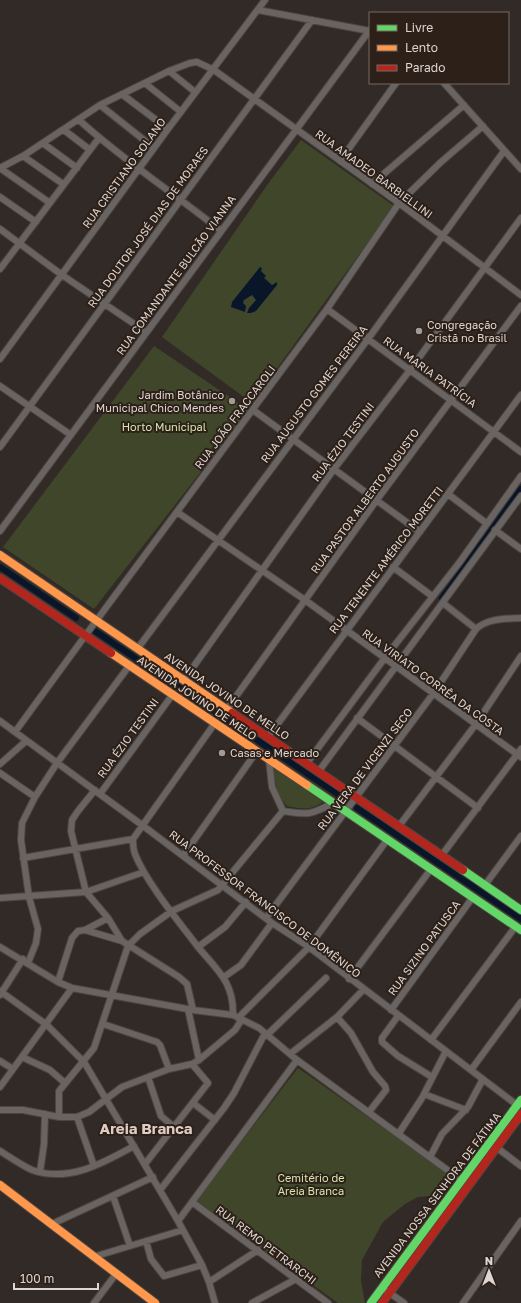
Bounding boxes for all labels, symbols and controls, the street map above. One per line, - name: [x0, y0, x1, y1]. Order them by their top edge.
- legend: [369, 12, 509, 84]
- text: Livre: [405, 20, 433, 35]
- text: Lento: [405, 40, 438, 55]
- text: Parado: [405, 60, 445, 75]
- street label: RUA CRISTIANO SOLANO: [79, 115, 168, 230]
- street label: RUA AMADEO BARBIELLINI: [313, 127, 436, 221]
- street label: RUA DOUTOR JOSÉ DIAS DE MORAES: [85, 143, 211, 310]
- street label: RUA COMANDANTE BULCÃO VIANNA: [113, 192, 238, 357]
- place label: Congregação Cristã no Brasil: [427, 318, 508, 344]
- street label: RUA AUGUSTO GOMES PEREIRA: [258, 322, 370, 465]
- marker: Congregação Cristã no Brasil: [414, 326, 424, 336]
- street label: RUA MARIA PATRÍCIA: [381, 333, 480, 410]
- street label: RUA JOÃO FRACCAROLI: [192, 363, 278, 471]
- place label: Jardim Botânico Municipal Chico Mendes: [96, 388, 224, 414]
- marker: Jardim Botânico Municipal Chico Mendes: [227, 396, 237, 406]
- street label: RUA ÉZIO TESTINI: [309, 400, 377, 484]
- park label: Horto Municipal: [122, 420, 207, 433]
- street label: RUA PASTOR ALBERTO AUGUSTO: [308, 426, 422, 576]
- street label: RUA TENENTE AMÉRICO MORETTI: [326, 484, 445, 636]
- street label: RUA VIRIATO CORRÊA DA COSTA: [360, 626, 507, 738]
- street label: AVENIDA JOVINO DE MELLO: [162, 649, 292, 742]
- street label: AVENIDA JOVINO DE MELO: [135, 653, 259, 742]
- street label: RUA ÉZIO TESTINI: [94, 695, 161, 780]
- street label: RUA VERA DE VICENZI SECO: [314, 705, 415, 832]
- place label: Casas e Mercado: [230, 746, 319, 759]
- marker: Casas e Mercado: [217, 748, 227, 758]
- street label: RUA PROFESSOR FRANCISCO DE DOMÊNICO: [167, 827, 364, 980]
- street label: RUA SIZINO PATUSCA: [385, 897, 463, 998]
- street label: AVENIDA NOSSA SENHORA DE FÁTIMA: [371, 1110, 503, 1280]
- district label: Areia Branca: [100, 1119, 193, 1137]
- park label: Cemitério de Areia Branca: [277, 1171, 345, 1197]
- street label: RUA REMO PETRARCHI: [214, 1203, 319, 1287]
- north arrow: [469, 1251, 509, 1291]
- scale bar: [14, 1265, 98, 1291]
- text: 100 m: [20, 1271, 54, 1286]

